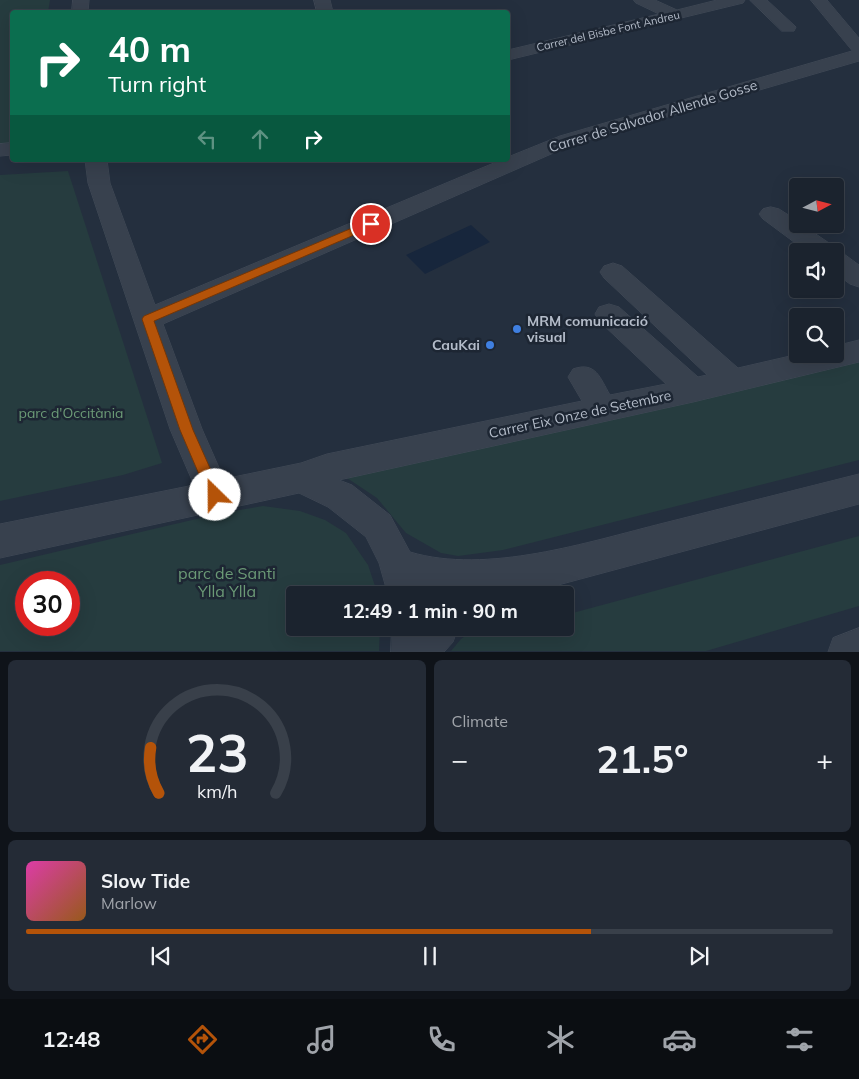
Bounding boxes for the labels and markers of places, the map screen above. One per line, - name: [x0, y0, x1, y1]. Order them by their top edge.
- pin: [350, 203, 392, 245]
- place label: MRM comunicació visual: [526, 312, 648, 346]
- marker: MRM comunicació visual: [511, 323, 523, 335]
- place label: CauKai: [432, 336, 480, 354]
- marker: CauKai: [484, 339, 496, 351]

